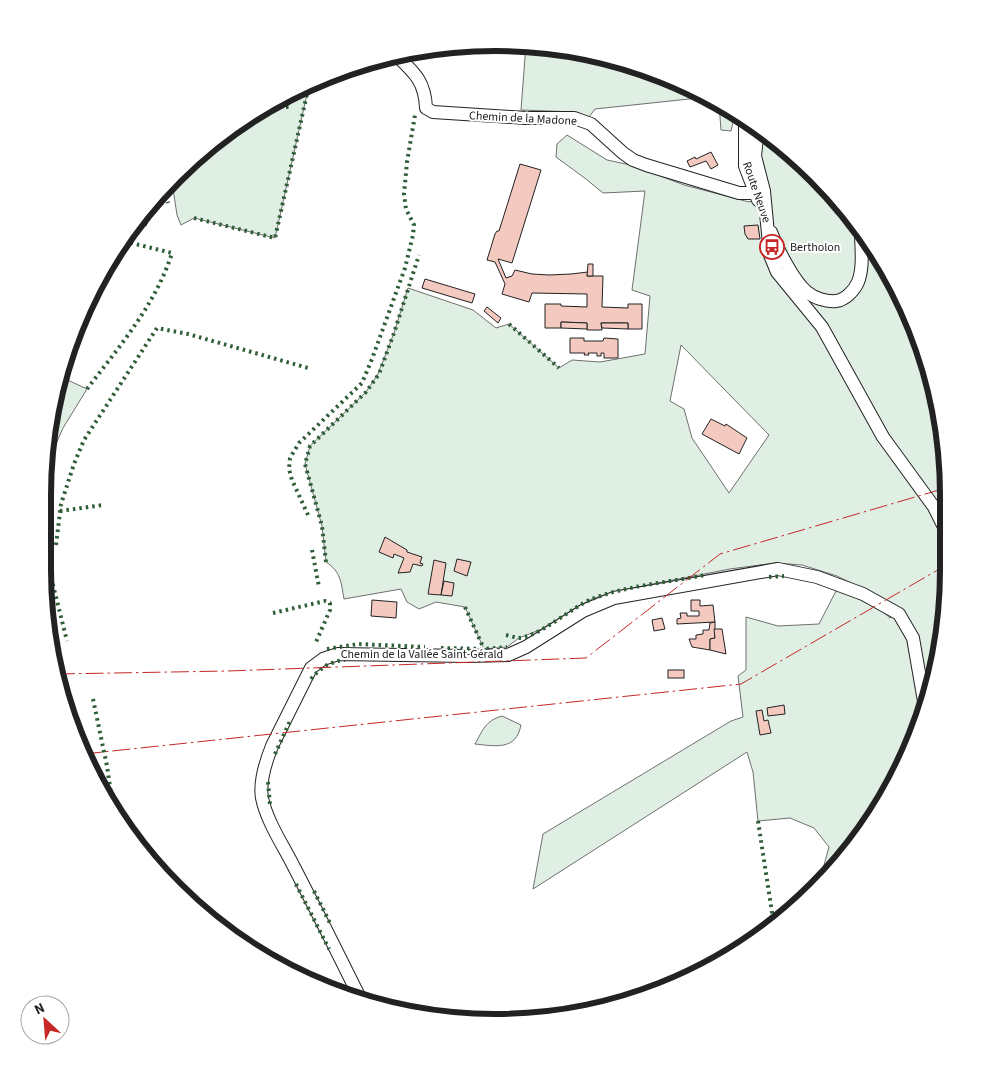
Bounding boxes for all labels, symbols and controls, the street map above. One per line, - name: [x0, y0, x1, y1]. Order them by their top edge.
- street label: Chemin de la Madone: [469, 107, 577, 130]
- street label: Route Neuve: [738, 159, 775, 225]
- bus stop icon: Bertholon: [759, 234, 785, 260]
- place label: Bertholon: [790, 239, 840, 256]
- street label: Chemin de la Vallée Saint-Gérald: [341, 646, 503, 663]
- north arrow: [20, 995, 70, 1045]
- text: N: [31, 998, 48, 1020]

